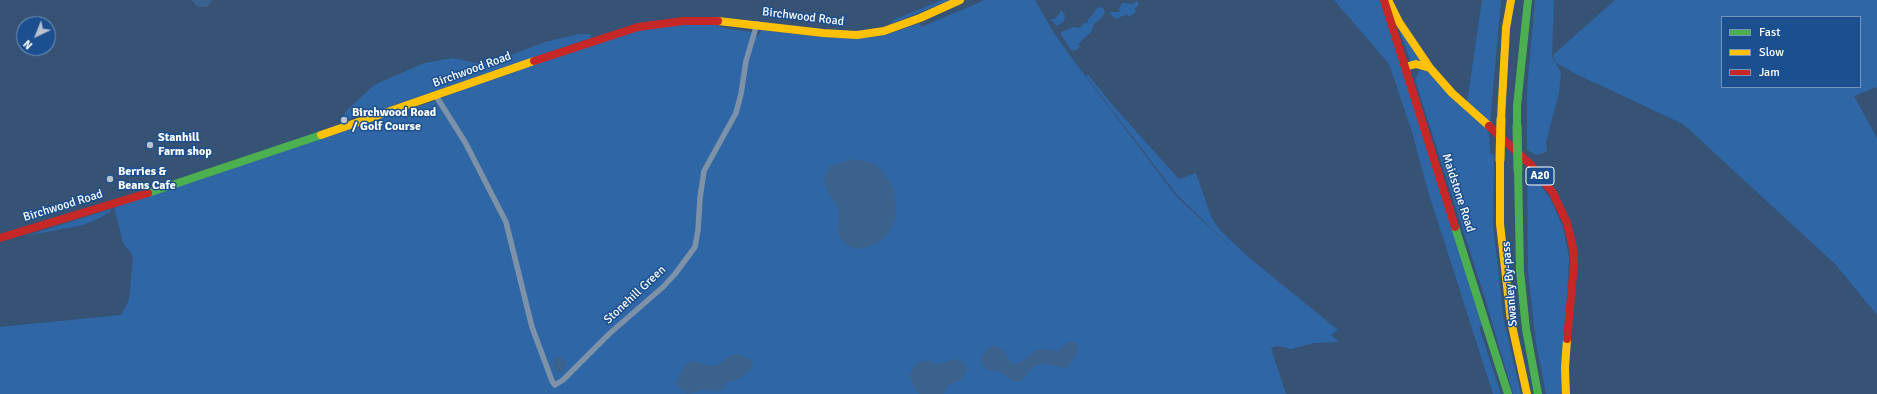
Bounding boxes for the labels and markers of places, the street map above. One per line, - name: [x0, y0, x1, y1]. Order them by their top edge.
- place label: Birchwood Road / Golf Course: [352, 106, 436, 134]
- marker: Birchwood Road / Golf Course: [339, 115, 349, 125]
- place label: Stanhill Farm shop: [158, 131, 212, 159]
- marker: Stanhill Farm shop: [145, 140, 155, 150]
- place label: Berries & Beans Cafe: [118, 165, 176, 193]
- marker: Berries & Beans Cafe: [105, 174, 115, 184]

